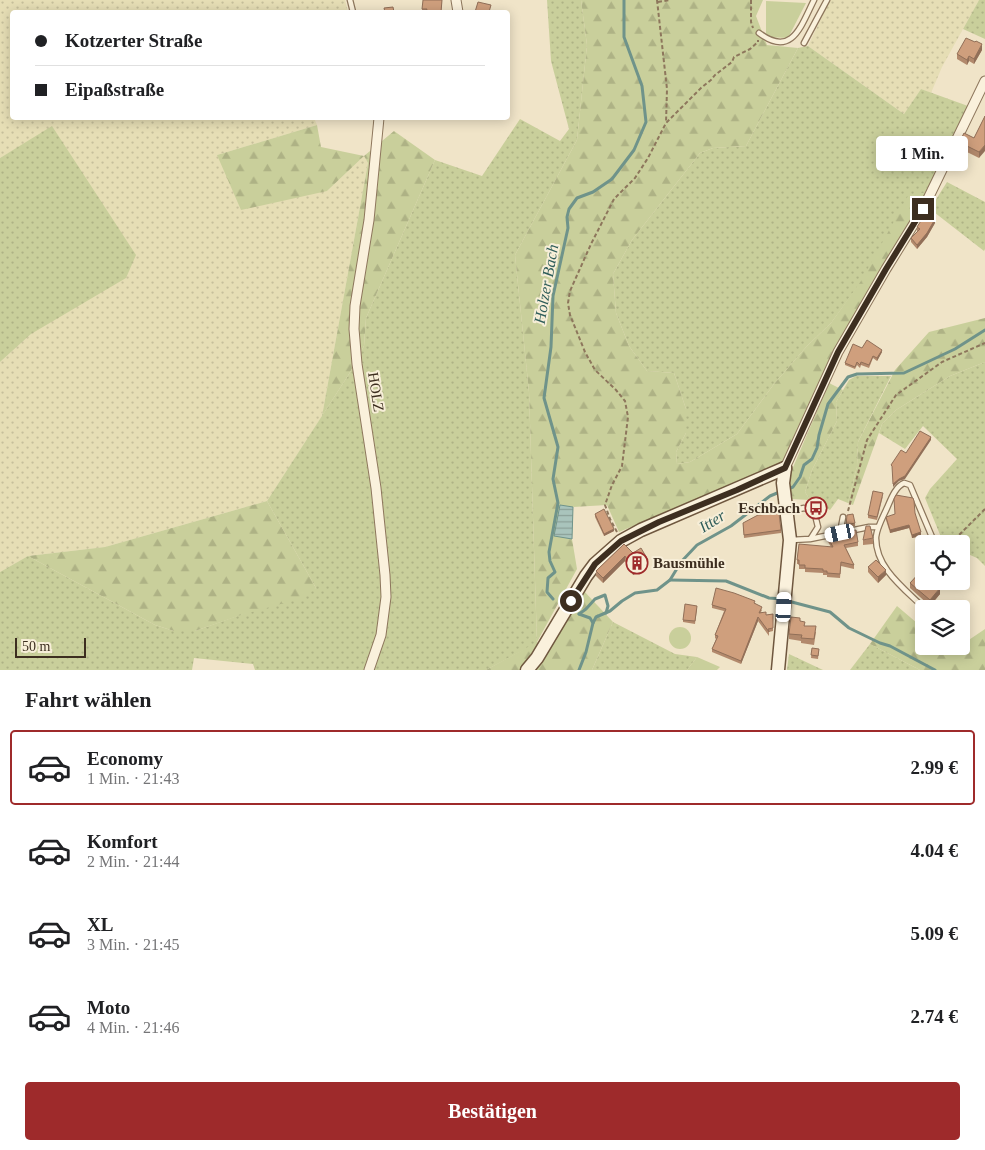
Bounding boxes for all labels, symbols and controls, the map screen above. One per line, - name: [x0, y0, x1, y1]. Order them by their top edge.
- text: Kotzerter Straße: [65, 30, 202, 51]
- text: Eipaßstraße: [65, 79, 164, 100]
- callout: 1 Min.: [877, 136, 969, 172]
- text: 1 Min.: [900, 145, 944, 162]
- route end: [912, 198, 934, 220]
- water label: Holzer Bach: [530, 243, 561, 326]
- street label: HOLZ: [365, 371, 387, 413]
- bus stop icon: Eschbach: [804, 496, 828, 520]
- place label: Eschbach: [738, 500, 801, 516]
- water label: Itter: [695, 506, 729, 536]
- car: [823, 523, 856, 543]
- map controls: [915, 535, 970, 655]
- button: locate: [915, 535, 970, 590]
- building icon: Bausmühle: [625, 551, 649, 575]
- place label: Bausmühle: [653, 555, 725, 571]
- route start: [560, 590, 582, 612]
- car: [775, 592, 792, 622]
- button: layers: [915, 600, 970, 655]
- scale bar: [15, 635, 86, 658]
- text: 50 m: [22, 639, 50, 654]
- text: Fahrt wählen: [25, 687, 152, 712]
- icon: car: [27, 745, 72, 790]
- text: Economy: [87, 748, 163, 769]
- text: 2.99 €: [911, 757, 958, 778]
- text: 1 Min. · 21:43: [87, 770, 179, 787]
- icon: car: [27, 828, 72, 873]
- text: Komfort: [87, 831, 158, 852]
- text: 4.04 €: [911, 840, 958, 861]
- text: 2 Min. · 21:44: [87, 853, 179, 870]
- icon: car: [27, 911, 72, 956]
- text: XL: [87, 914, 113, 935]
- text: 5.09 €: [911, 923, 958, 944]
- text: 3 Min. · 21:45: [87, 936, 179, 953]
- icon: car: [27, 994, 72, 1039]
- text: Moto: [87, 997, 130, 1018]
- text: 2.74 €: [911, 1006, 958, 1027]
- text: 4 Min. · 21:46: [87, 1019, 179, 1036]
- button: Bestätigen: [25, 1082, 960, 1140]

